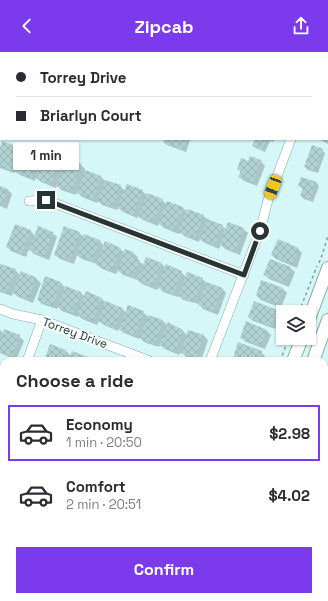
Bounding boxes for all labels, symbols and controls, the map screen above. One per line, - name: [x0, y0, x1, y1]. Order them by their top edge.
- icon: back: [16, 15, 38, 37]
- text: Zipcab: [134, 15, 194, 38]
- icon: share: [290, 15, 312, 37]
- text: Torrey Drive: [40, 68, 127, 87]
- text: Briarlyn Court: [40, 106, 142, 125]
- callout: 1 min: [13, 142, 79, 170]
- text: 1 min: [30, 147, 62, 164]
- car: [263, 174, 283, 200]
- route end: [37, 191, 55, 209]
- route start: [251, 222, 269, 240]
- map controls: [276, 305, 316, 345]
- button: layers: [276, 305, 316, 345]
- street label: Torrey Drive: [40, 314, 110, 352]
- text: Choose a ride: [16, 369, 134, 392]
- icon: car: [18, 415, 54, 451]
- text: Economy: [66, 415, 133, 434]
- text: $2.98: [269, 424, 310, 443]
- text: 1 min · 20:50: [66, 434, 142, 451]
- icon: car: [18, 477, 54, 513]
- text: Comfort: [66, 477, 126, 496]
- text: $4.02: [268, 486, 310, 505]
- text: 2 min · 20:51: [66, 496, 141, 513]
- button: Confirm: [16, 547, 312, 593]

